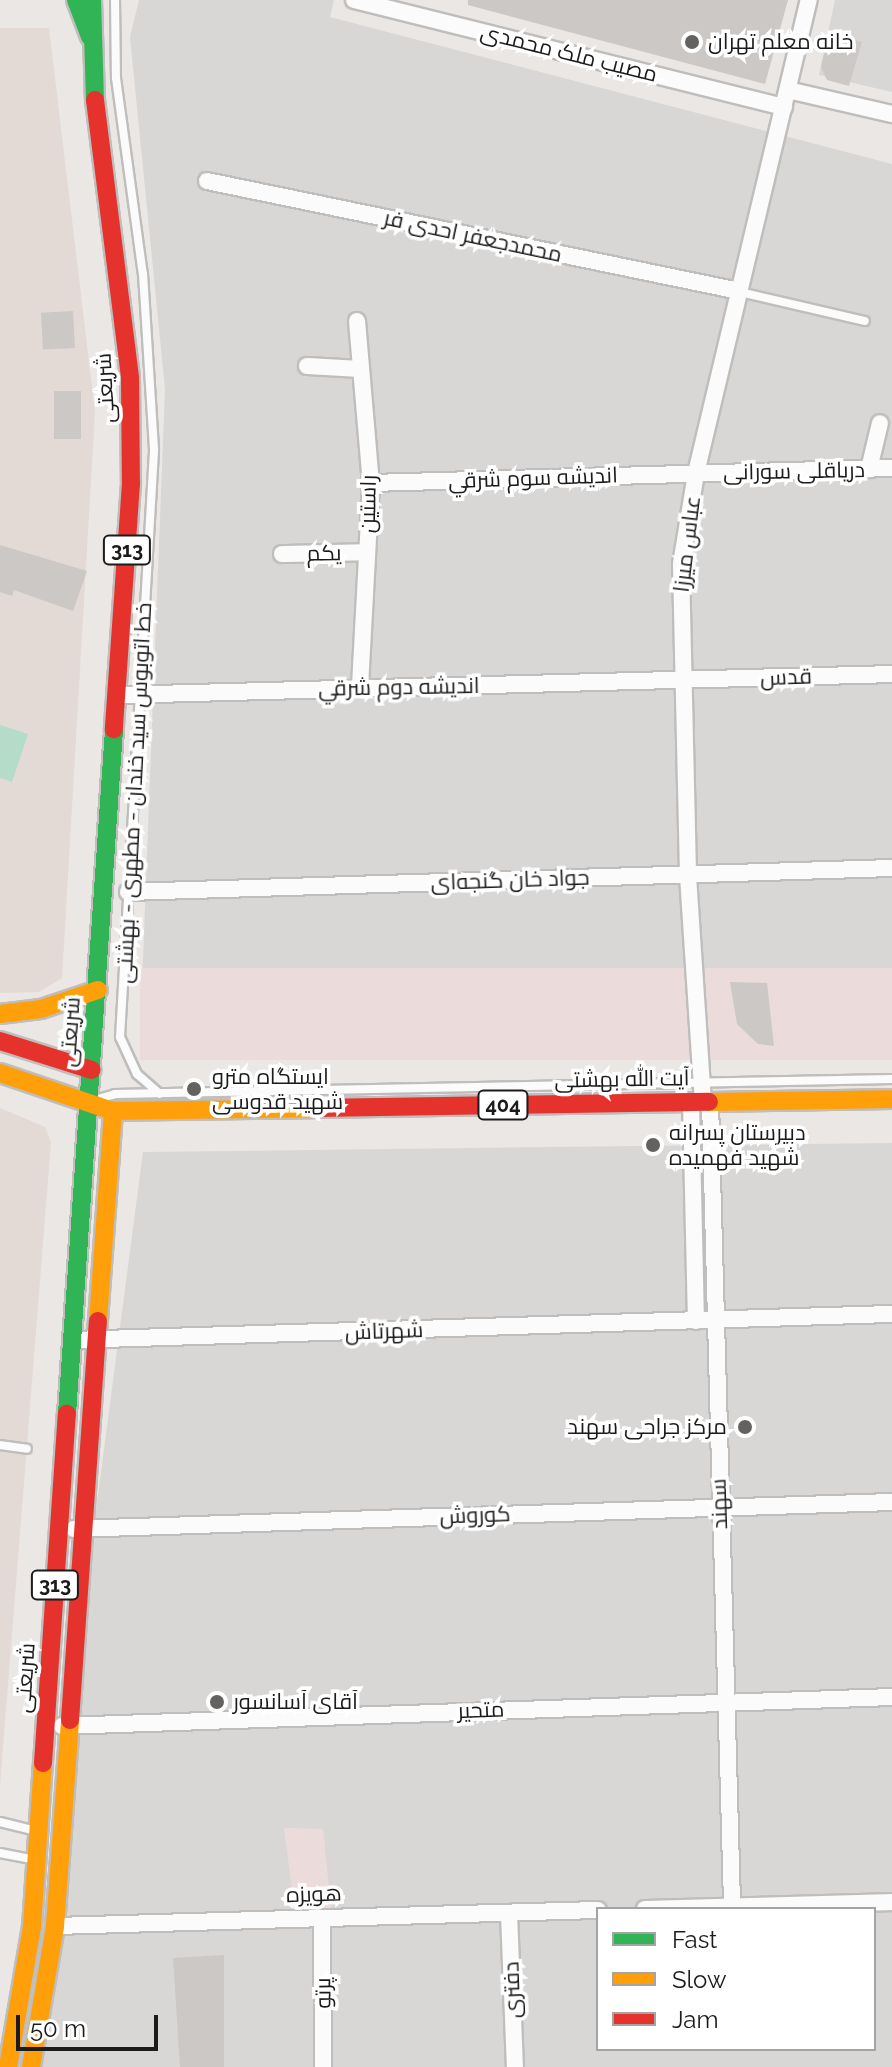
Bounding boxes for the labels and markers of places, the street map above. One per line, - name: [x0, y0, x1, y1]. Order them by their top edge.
- place label: خانه معلم تهران: [708, 29, 853, 55]
- marker: خانه معلم تهران: [683, 33, 701, 51]
- place label: ایستگاه مترو شهید قدوسی: [212, 1063, 343, 1114]
- marker: ایستگاه مترو شهید قدوسی: [183, 1078, 205, 1100]
- place label: دبیرستان پسرانه شهید فهمیده: [669, 1119, 806, 1170]
- marker: دبیرستان پسرانه شهید فهمیده: [644, 1136, 662, 1154]
- place label: مرکز جراحی سهند: [567, 1414, 727, 1440]
- marker: مرکز جراحی سهند: [734, 1416, 756, 1438]
- place label: آقای آسانسور: [233, 1689, 358, 1715]
- marker: آقای آسانسور: [208, 1693, 226, 1711]

